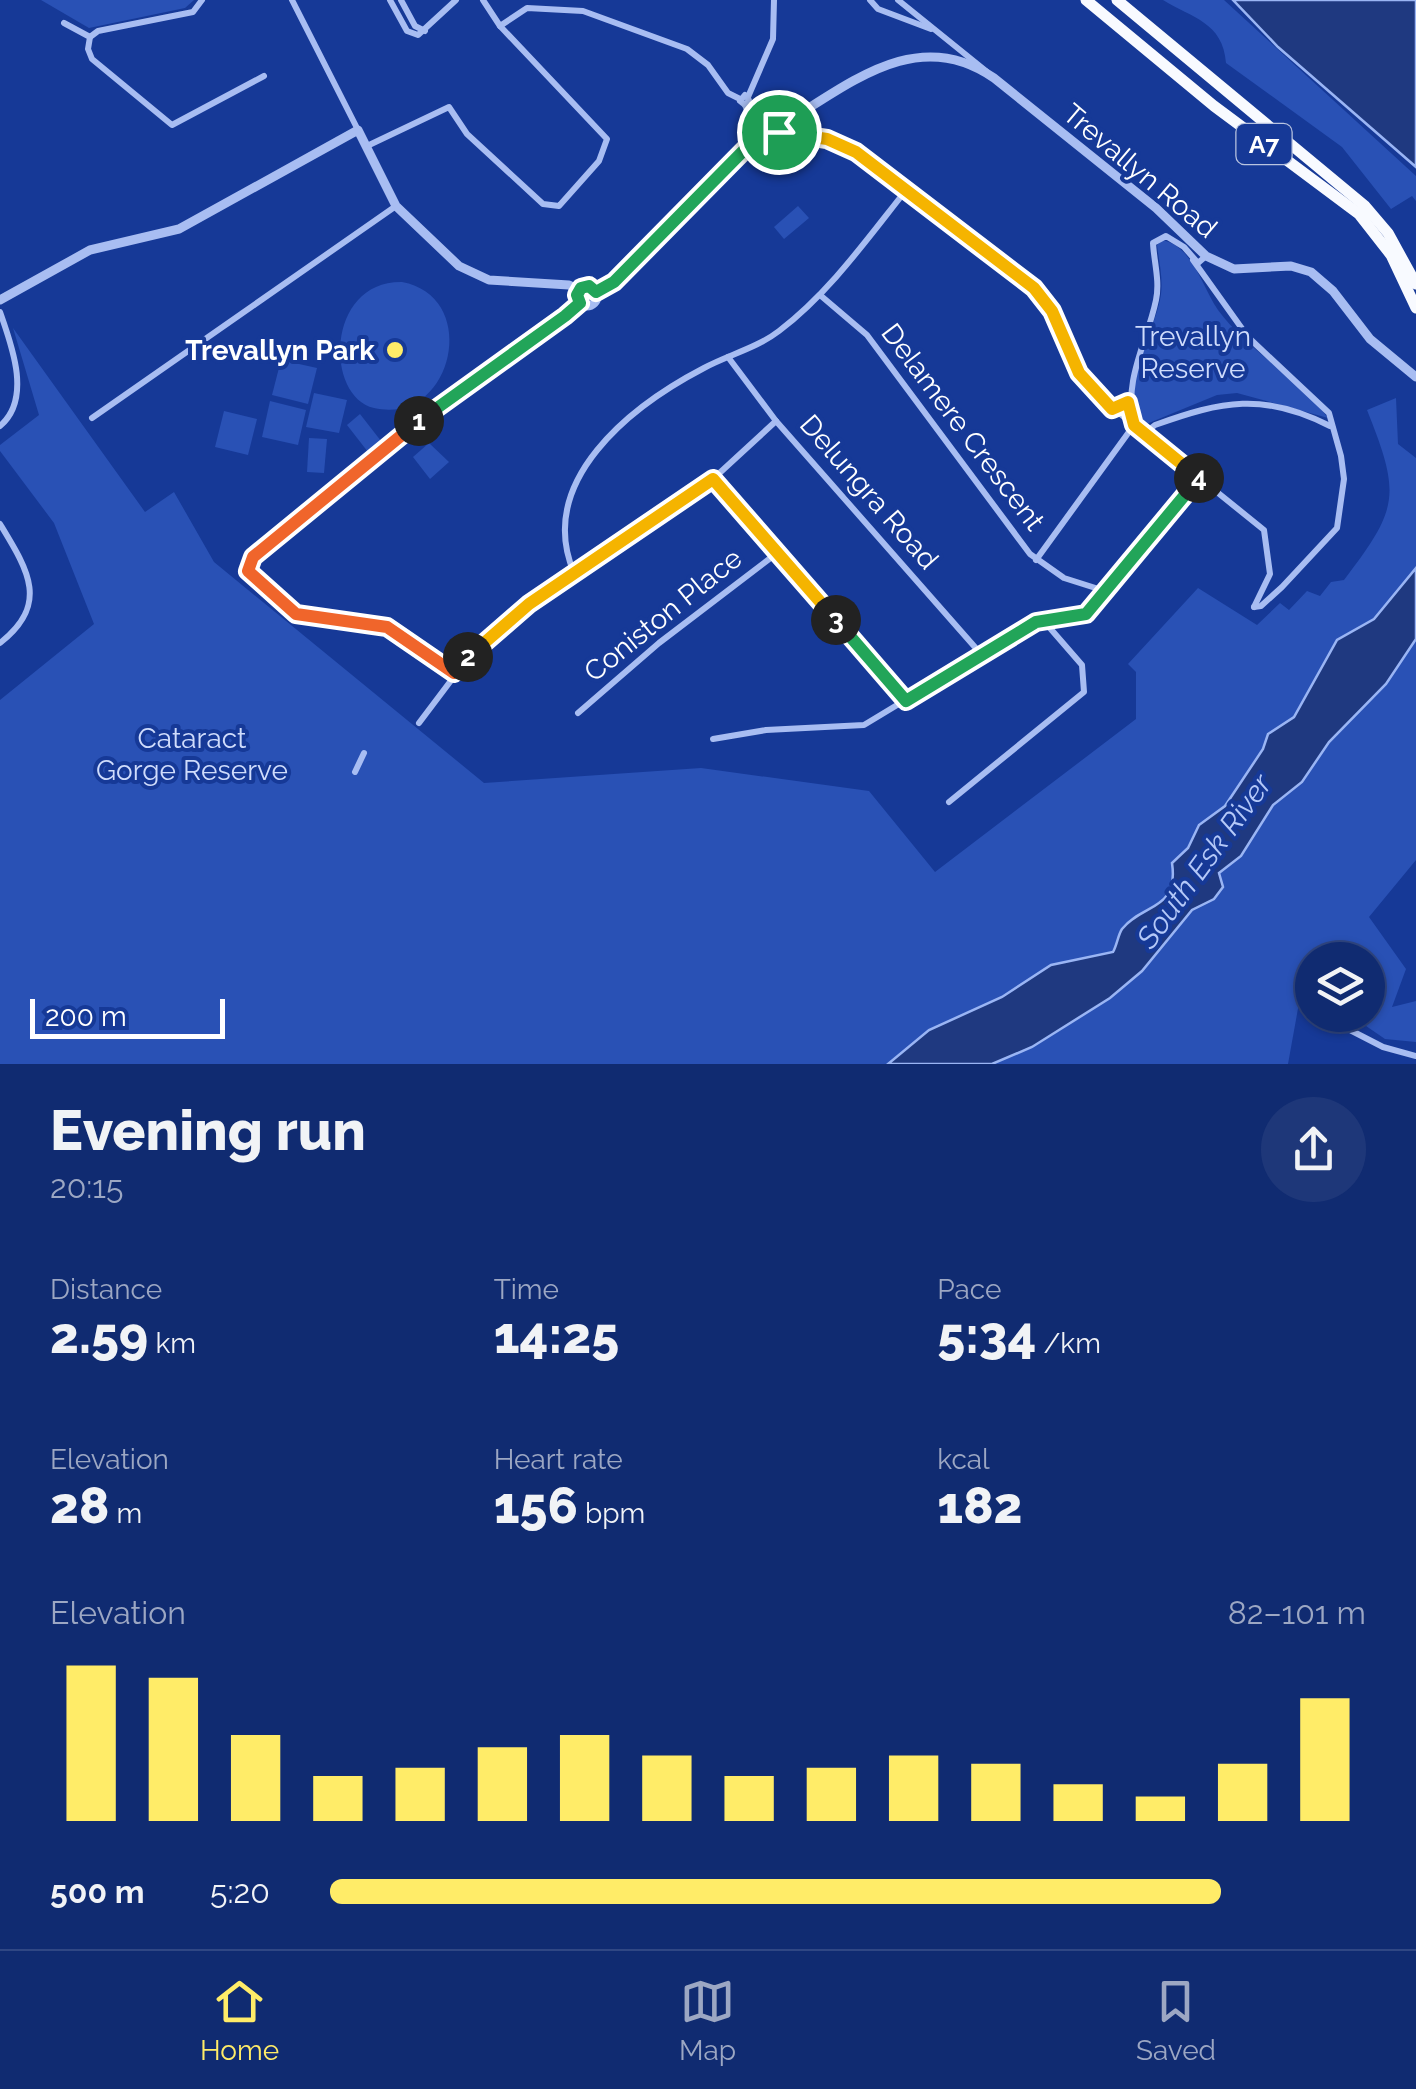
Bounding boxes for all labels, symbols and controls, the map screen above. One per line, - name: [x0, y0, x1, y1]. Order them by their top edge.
- pin: [737, 90, 822, 175]
- street label: Trevallyn Road: [1056, 97, 1224, 245]
- icon: arrive: [752, 105, 807, 160]
- road number: A7: [1236, 124, 1292, 164]
- street label: Delamere Crescent: [875, 317, 1052, 537]
- park label: Trevallyn Reserve: [1135, 320, 1251, 385]
- place label: Trevallyn Park: [185, 334, 375, 367]
- marker: Trevallyn Park: [384, 339, 406, 361]
- pin: 1: [394, 396, 444, 446]
- text: 1: [412, 404, 426, 437]
- street label: Delungra Road: [793, 408, 945, 576]
- pin: 4: [1174, 453, 1224, 503]
- text: 4: [1191, 461, 1207, 494]
- street label: Coniston Place: [578, 541, 748, 689]
- pin: 3: [811, 595, 861, 645]
- text: 3: [828, 603, 844, 636]
- pin: 2: [443, 632, 493, 682]
- text: 2: [460, 640, 476, 673]
- park label: Cataract Gorge Reserve: [96, 722, 288, 787]
- water label: South Esk River: [1129, 766, 1280, 956]
- map controls: [1295, 942, 1385, 1032]
- button: layers: [1295, 942, 1385, 1032]
- scale bar: [30, 994, 225, 1038]
- text: 200 m: [45, 1000, 127, 1033]
- button: share: [1261, 1097, 1366, 1202]
- text: Evening run: [50, 1098, 366, 1163]
- text: 20:15: [50, 1168, 123, 1205]
- text: Distance: [50, 1273, 162, 1306]
- text: Time: [494, 1273, 559, 1306]
- text: Pace: [937, 1273, 1002, 1306]
- text: 2.59: [50, 1306, 148, 1365]
- text: 14:25: [494, 1306, 619, 1365]
- text: 5:34: [937, 1306, 1036, 1365]
- text: km: [148, 1327, 196, 1360]
- text: /km: [1036, 1327, 1101, 1360]
- text: Elevation: [50, 1443, 169, 1476]
- text: Heart rate: [494, 1443, 623, 1476]
- text: kcal: [937, 1443, 990, 1476]
- text: 28: [50, 1476, 109, 1535]
- text: 156: [494, 1476, 578, 1535]
- text: 182: [937, 1476, 1023, 1535]
- text: m: [109, 1497, 142, 1530]
- text: bpm: [578, 1497, 645, 1530]
- text: Elevation: [50, 1594, 186, 1631]
- text: 82–101 m: [1228, 1594, 1366, 1631]
- text: 500 m: [50, 1873, 145, 1910]
- text: 5:20: [210, 1873, 270, 1910]
- tab: Home: [200, 1974, 279, 2067]
- tab: Map: [679, 1974, 736, 2067]
- tab: Saved: [1136, 1974, 1216, 2067]

